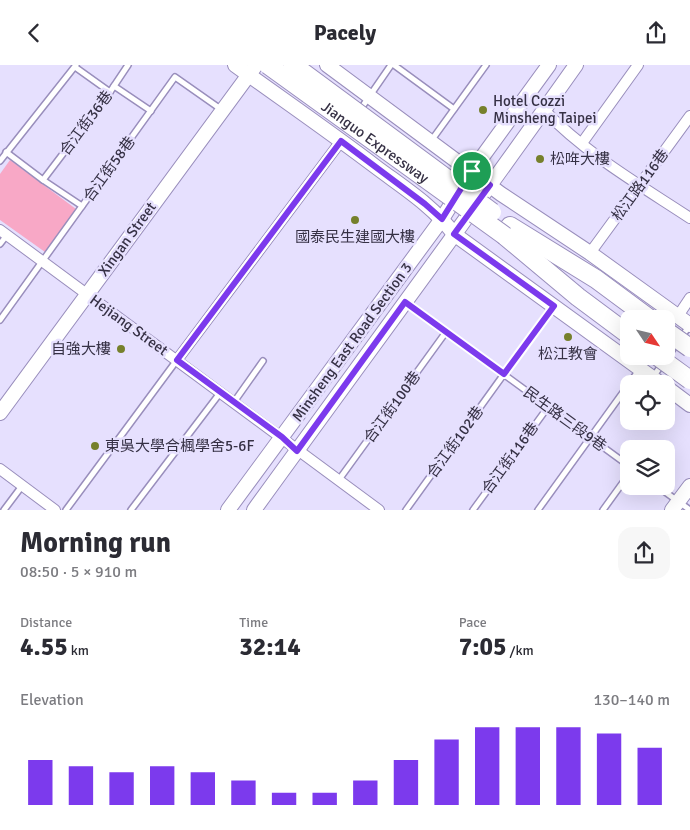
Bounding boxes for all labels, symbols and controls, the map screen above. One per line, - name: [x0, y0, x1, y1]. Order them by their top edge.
- icon: back: [20, 19, 48, 47]
- text: Pacely: [314, 19, 376, 46]
- icon: share: [642, 19, 670, 47]
- street label: 合江街36巷: [56, 87, 116, 159]
- place label: Hotel Cozzi Minsheng Taipei: [493, 92, 597, 127]
- street label: Jianguo Expressway: [318, 97, 432, 187]
- marker: Hotel Cozzi Minsheng Taipei: [477, 104, 489, 116]
- street label: 合江街58巷: [79, 133, 139, 205]
- street label: 松江路116巷: [608, 146, 672, 224]
- pin: [451, 150, 493, 192]
- place label: 松哖大樓: [550, 150, 610, 168]
- marker: 松哖大樓: [534, 153, 546, 165]
- icon: arrive: [458, 157, 486, 185]
- street label: Xingan Street: [94, 198, 160, 280]
- marker: 國泰民生建國大樓: [349, 214, 361, 226]
- place label: 國泰民生建國大樓: [295, 228, 415, 246]
- street label: Minsheng East Road Section 3: [288, 259, 416, 425]
- street label: Hejiang Street: [87, 291, 171, 359]
- north arrow: [620, 310, 675, 365]
- map controls: [620, 310, 675, 495]
- marker: 松江教會: [562, 331, 574, 343]
- place label: 自強大樓: [51, 340, 111, 358]
- marker: 自強大樓: [115, 343, 127, 355]
- place label: 松江教會: [538, 345, 598, 363]
- street label: 合江街100巷: [360, 368, 424, 446]
- button: locate: [620, 375, 675, 430]
- street label: 民生路三段9巷: [520, 383, 610, 455]
- street label: 合江街102巷: [423, 403, 487, 481]
- street label: 合江街116巷: [478, 419, 542, 497]
- place label: 東吳大學合楓學舍5-6F: [105, 437, 254, 455]
- marker: 東吳大學合楓學舍5-6F: [89, 440, 101, 452]
- button: layers: [620, 440, 675, 495]
- text: Morning run: [20, 526, 171, 560]
- button: share: [618, 527, 670, 579]
- text: 08:50 · 5 × 910 m: [20, 562, 137, 582]
- text: Distance: [20, 614, 72, 631]
- text: Time: [239, 614, 268, 631]
- text: Pace: [459, 614, 487, 631]
- text: 4.55: [20, 631, 68, 662]
- text: 32:14: [239, 631, 301, 662]
- text: 7:05: [459, 631, 507, 662]
- text: km: [68, 642, 89, 659]
- text: /km: [507, 642, 534, 659]
- text: Elevation: [20, 690, 84, 710]
- text: 130–140 m: [593, 690, 670, 710]

